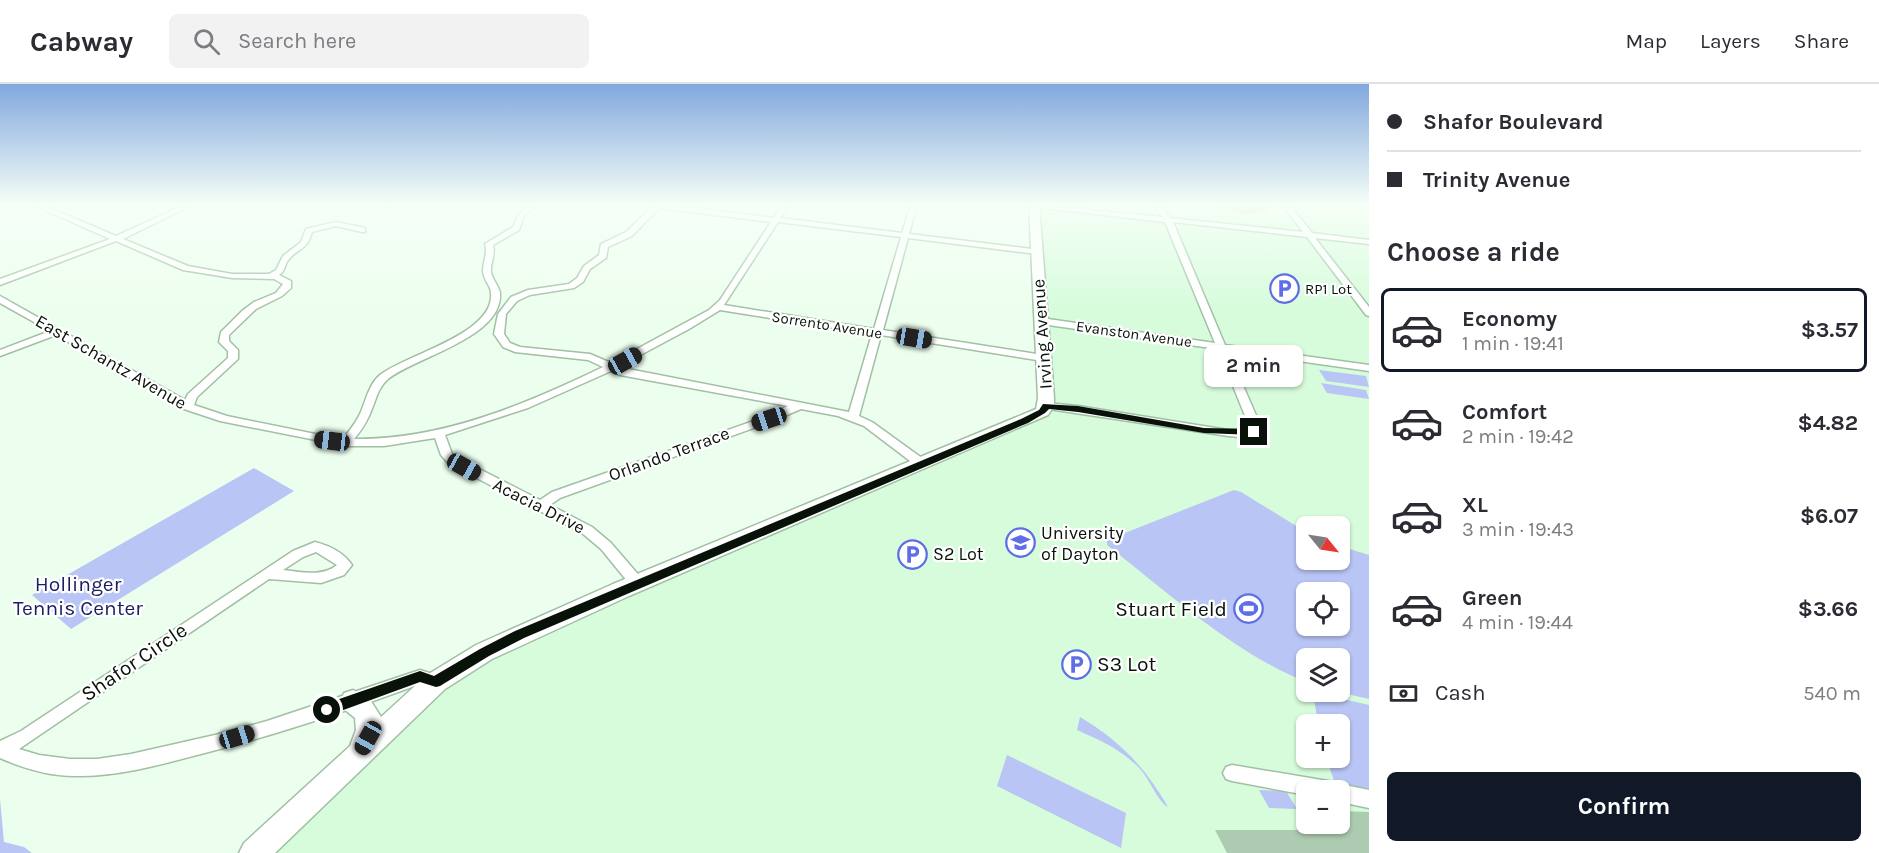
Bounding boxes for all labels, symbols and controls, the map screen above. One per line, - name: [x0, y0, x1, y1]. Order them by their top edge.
- search box: [169, 14, 589, 68]
- text: Cabway: [30, 25, 133, 58]
- icon: search: [190, 25, 223, 58]
- text: Search here: [238, 28, 356, 54]
- text: Map: [1625, 29, 1667, 53]
- text: Layers: [1700, 29, 1761, 53]
- text: Share: [1794, 29, 1849, 53]
- text: Shafor Boulevard: [1423, 109, 1604, 135]
- text: Trinity Avenue: [1423, 167, 1570, 193]
- text: Choose a ride: [1387, 236, 1560, 268]
- parking icon: RP1 Lot: [1268, 273, 1300, 305]
- street label: Irving Avenue: [1027, 278, 1057, 390]
- place label: RP1 Lot: [1305, 280, 1352, 298]
- icon: car: [1390, 303, 1444, 357]
- text: Economy: [1462, 306, 1557, 332]
- street label: Sorrento Avenue: [770, 307, 884, 343]
- street label: East Schantz Avenue: [31, 310, 191, 414]
- street label: Evanston Avenue: [1075, 317, 1193, 351]
- text: $3.57: [1801, 317, 1858, 343]
- car: [895, 326, 933, 350]
- text: 1 min · 19:41: [1462, 332, 1564, 355]
- car: [605, 344, 645, 378]
- callout: 2 min: [1204, 345, 1304, 387]
- text: 2 min: [1226, 354, 1281, 377]
- icon: car: [1390, 396, 1444, 450]
- text: Comfort: [1462, 399, 1547, 425]
- car: [749, 405, 789, 433]
- text: $4.82: [1797, 410, 1858, 436]
- route end: [1240, 418, 1267, 445]
- street label: Orlando Terrace: [606, 422, 732, 486]
- text: 2 min · 19:42: [1462, 425, 1574, 448]
- car: [313, 430, 351, 452]
- car: [444, 450, 484, 484]
- street label: Acacia Drive: [489, 473, 589, 539]
- icon: car: [1390, 489, 1444, 543]
- text: XL: [1462, 492, 1488, 518]
- text: $6.07: [1800, 503, 1858, 529]
- north arrow: [1296, 516, 1350, 570]
- map controls: [1296, 516, 1350, 834]
- text: 3 min · 19:43: [1462, 518, 1574, 541]
- place label: University of Dayton: [1041, 522, 1124, 565]
- school or university icon: University of Dayton: [1004, 527, 1036, 559]
- parking icon: S2 Lot: [896, 538, 928, 570]
- place label: S2 Lot: [933, 543, 984, 565]
- park label: Hollinger Tennis Center: [13, 572, 143, 620]
- button: locate: [1296, 582, 1350, 636]
- icon: car: [1390, 582, 1444, 636]
- text: Green: [1462, 585, 1523, 611]
- sports icon: Stuart Field: [1232, 593, 1264, 625]
- text: $3.66: [1798, 596, 1858, 622]
- place label: Stuart Field: [1115, 597, 1227, 621]
- text: 4 min · 19:44: [1462, 611, 1573, 634]
- street label: Shafor Circle: [77, 618, 191, 706]
- parking icon: S3 Lot: [1060, 648, 1092, 680]
- button: layers: [1296, 648, 1350, 702]
- place label: S3 Lot: [1097, 652, 1156, 676]
- icon: cash: [1387, 677, 1420, 710]
- text: Cash: [1435, 680, 1485, 706]
- text: 540 m: [1803, 682, 1861, 705]
- route start: [313, 696, 340, 723]
- button: +: [1296, 714, 1350, 768]
- car: [351, 718, 385, 758]
- car: [217, 723, 257, 751]
- button: Confirm: [1387, 772, 1861, 841]
- button: −: [1296, 780, 1350, 834]

